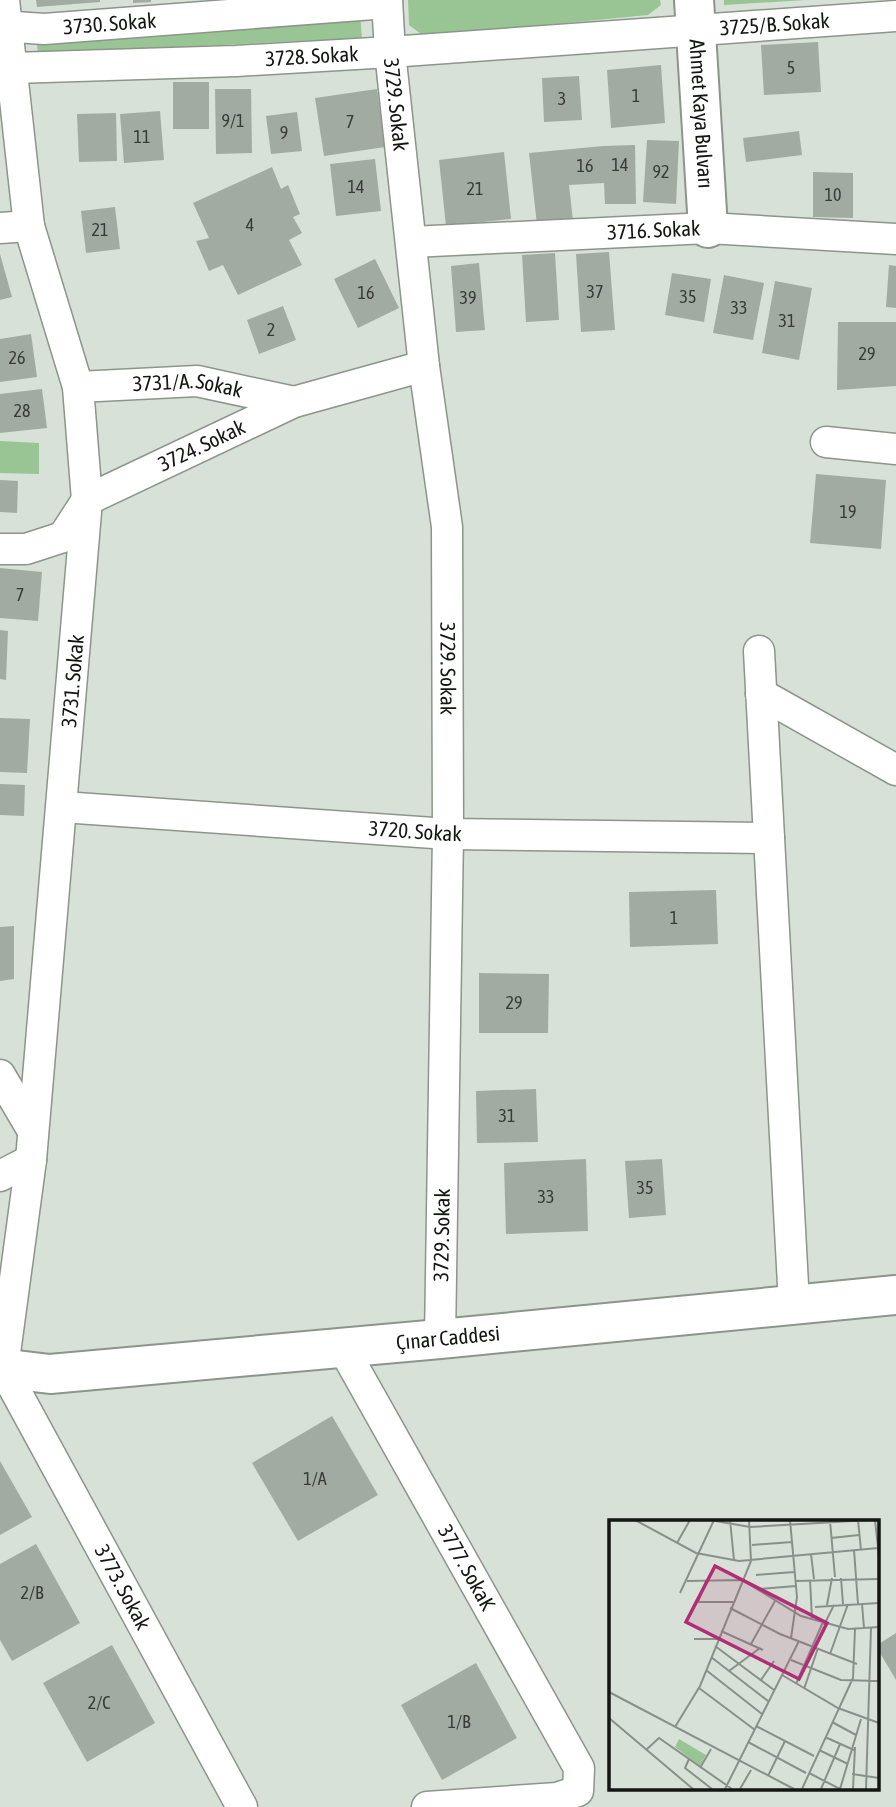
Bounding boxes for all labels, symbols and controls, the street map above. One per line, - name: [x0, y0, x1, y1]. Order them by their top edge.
- street label: 3730. Sokak: [62, 8, 157, 39]
- street label: 3725/B. Sokak: [719, 8, 830, 40]
- street label: Ahmet Kaya Bulvarı: [685, 38, 719, 189]
- street label: 3728. Sokak: [265, 41, 359, 70]
- street label: 3729. Sokak: [380, 57, 414, 152]
- house number: 5: [787, 57, 795, 78]
- house number: 1: [632, 85, 640, 106]
- house number: 3: [558, 88, 566, 109]
- house number: 9/1: [221, 110, 245, 131]
- house number: 7: [346, 111, 354, 132]
- house number: 9: [280, 122, 288, 143]
- house number: 11: [134, 126, 150, 147]
- house number: 14: [612, 154, 628, 175]
- house number: 16: [577, 155, 593, 176]
- house number: 92: [653, 161, 669, 182]
- house number: 14: [348, 176, 364, 197]
- house number: 21: [467, 178, 483, 199]
- house number: 10: [825, 184, 841, 205]
- house number: 4: [246, 214, 254, 235]
- street label: 3716. Sokak: [607, 215, 701, 244]
- house number: 21: [92, 219, 108, 240]
- house number: 37: [587, 281, 603, 302]
- house number: 16: [358, 282, 374, 303]
- house number: 35: [680, 286, 696, 307]
- house number: 39: [460, 287, 476, 308]
- house number: 33: [731, 297, 747, 318]
- house number: 31: [779, 310, 795, 331]
- house number: 2: [267, 319, 275, 340]
- house number: 29: [859, 343, 875, 364]
- house number: 26: [9, 347, 25, 368]
- street label: 3731/A. Sokak: [132, 368, 245, 402]
- house number: 28: [14, 400, 30, 421]
- street label: 3724. Sokak: [154, 414, 249, 476]
- house number: 19: [840, 501, 856, 522]
- house number: 7: [16, 584, 24, 605]
- street label: 3729. Sokak: [436, 622, 461, 715]
- street label: 3731. Sokak: [56, 634, 88, 728]
- street label: 3720. Sokak: [368, 815, 462, 845]
- house number: 1: [670, 907, 678, 928]
- house number: 29: [506, 992, 522, 1013]
- house number: 31: [499, 1105, 515, 1126]
- house number: 35: [637, 1177, 653, 1198]
- house number: 33: [538, 1186, 554, 1207]
- street label: 3729. Sokak: [428, 1188, 454, 1282]
- street label: Çınar Caddesi: [395, 1320, 501, 1354]
- house number: 1/A: [303, 1468, 327, 1489]
- street label: 3777. SokaK: [434, 1520, 501, 1615]
- inset map: [609, 1520, 878, 1790]
- street label: 3773. Sokak: [90, 1540, 156, 1633]
- house number: 2/B: [20, 1582, 44, 1603]
- house number: 2/C: [88, 1692, 110, 1713]
- house number: 1/B: [447, 1711, 471, 1732]

